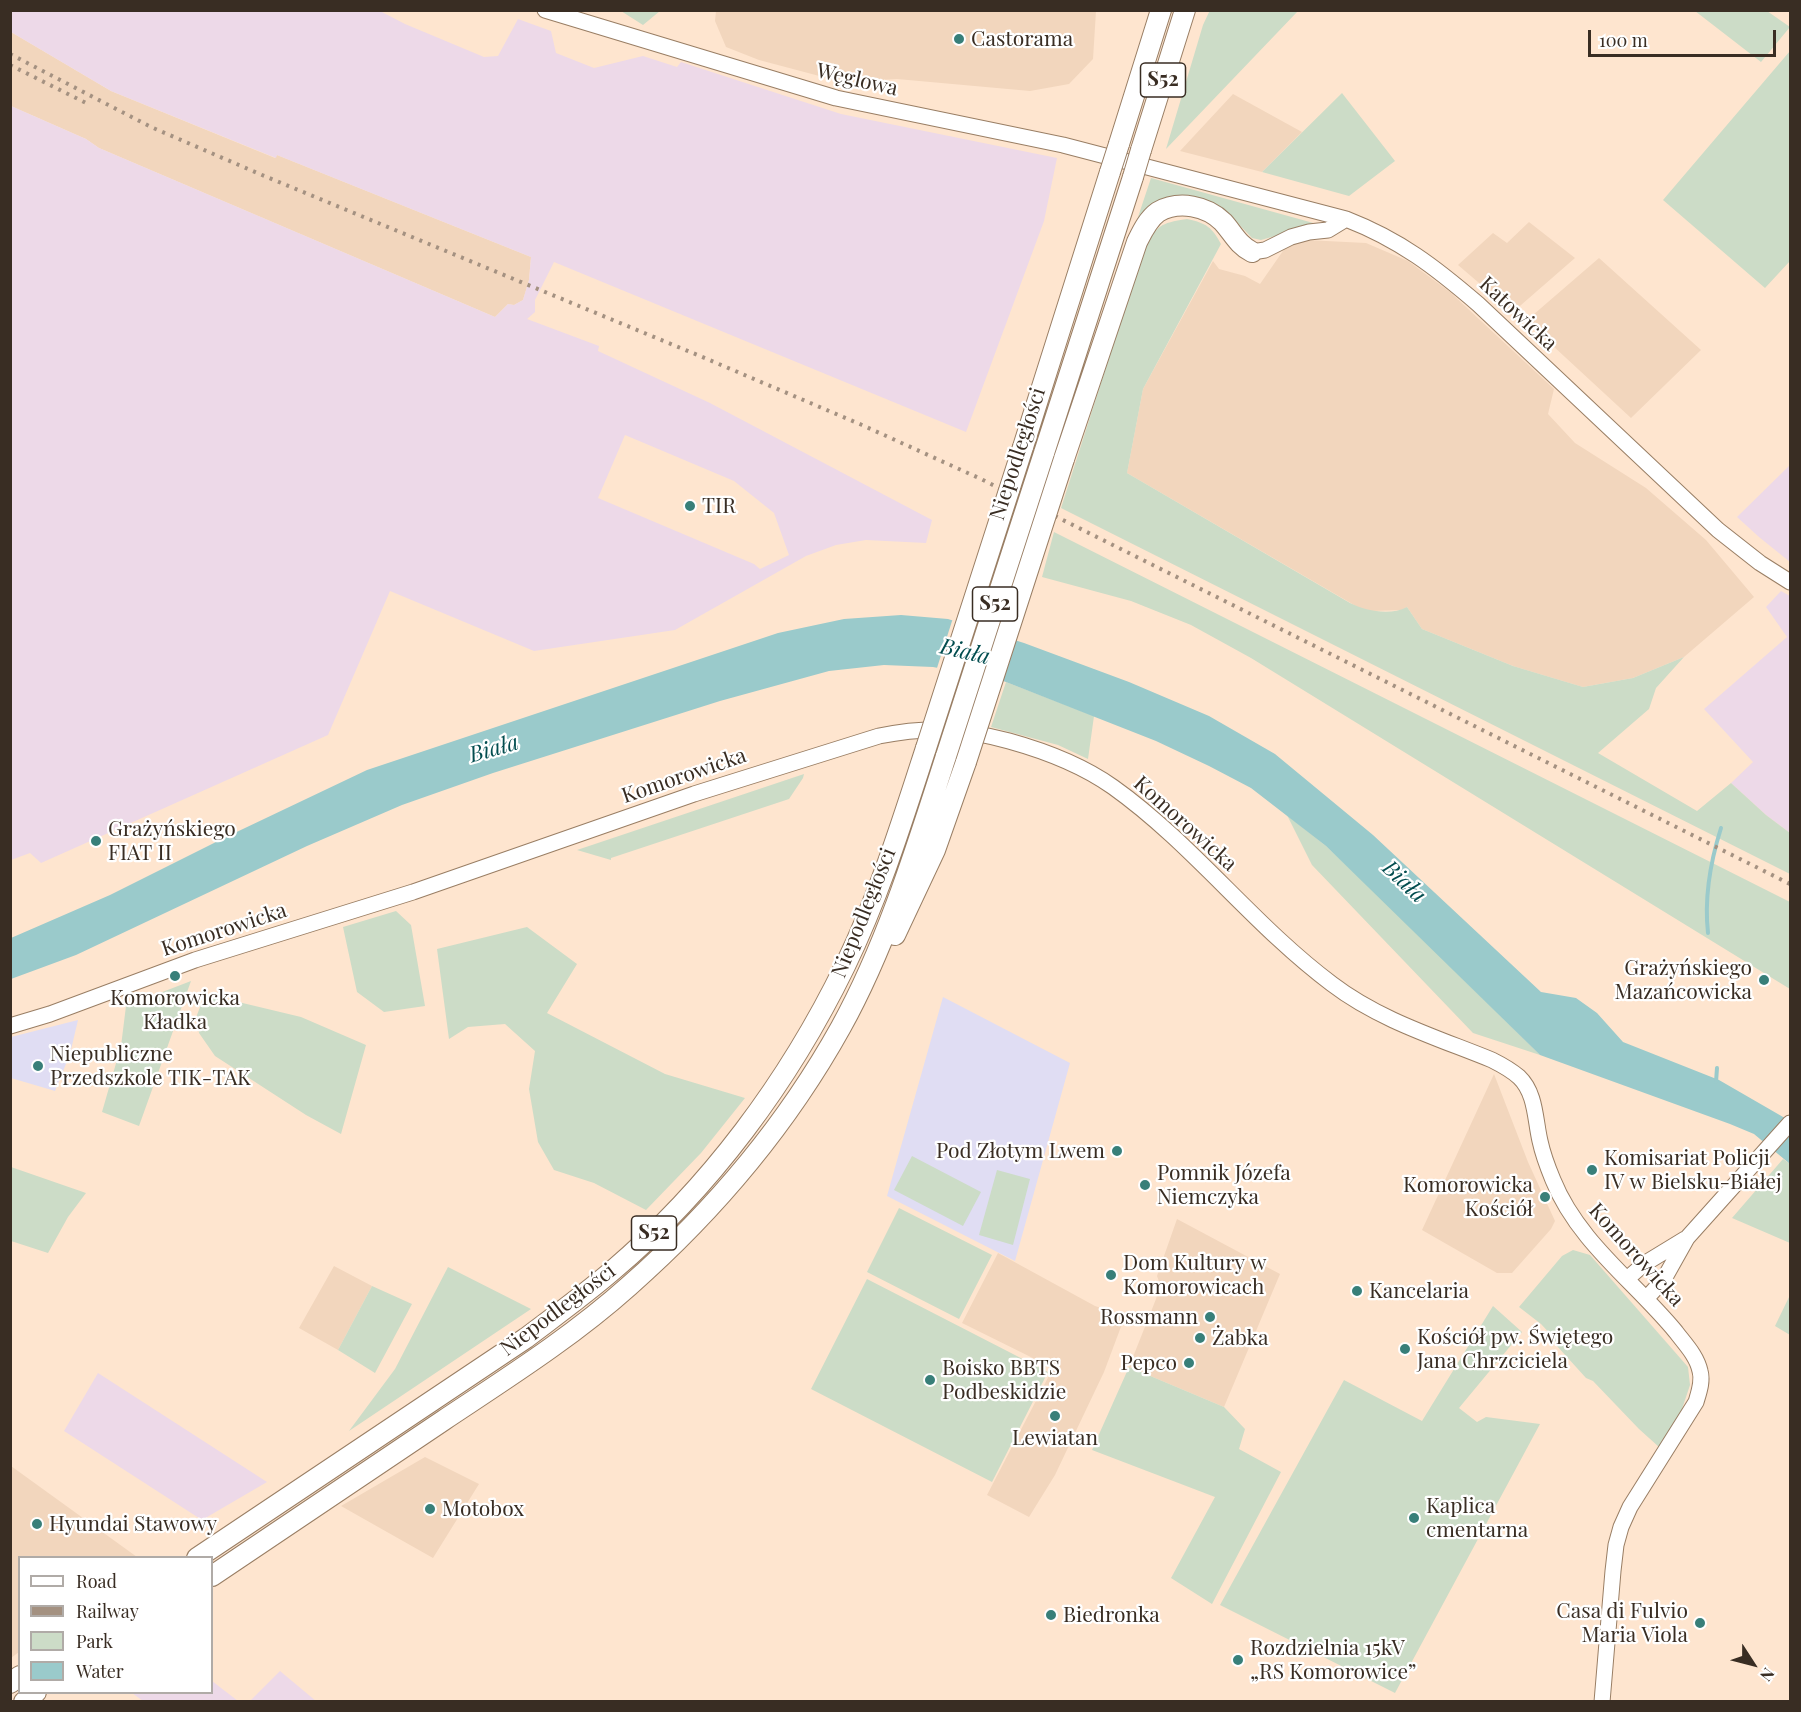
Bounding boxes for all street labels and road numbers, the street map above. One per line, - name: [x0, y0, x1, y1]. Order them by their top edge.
- street label: Węglowa: [814, 58, 900, 102]
- road number: S52: [1140, 63, 1186, 97]
- street label: Katowicka: [1474, 272, 1562, 356]
- street label: Niepodległości: [985, 385, 1051, 523]
- road number: S52: [972, 587, 1018, 621]
- street label: Komorowicka: [618, 743, 750, 809]
- street label: Komorowicka: [1128, 771, 1242, 877]
- street label: Niepodległości: [827, 844, 901, 982]
- street label: Komorowicka: [158, 898, 290, 962]
- street label: Komorowicka: [1583, 1198, 1689, 1312]
- road number: S52: [632, 1216, 676, 1250]
- street label: Niepodległości: [495, 1258, 621, 1362]

